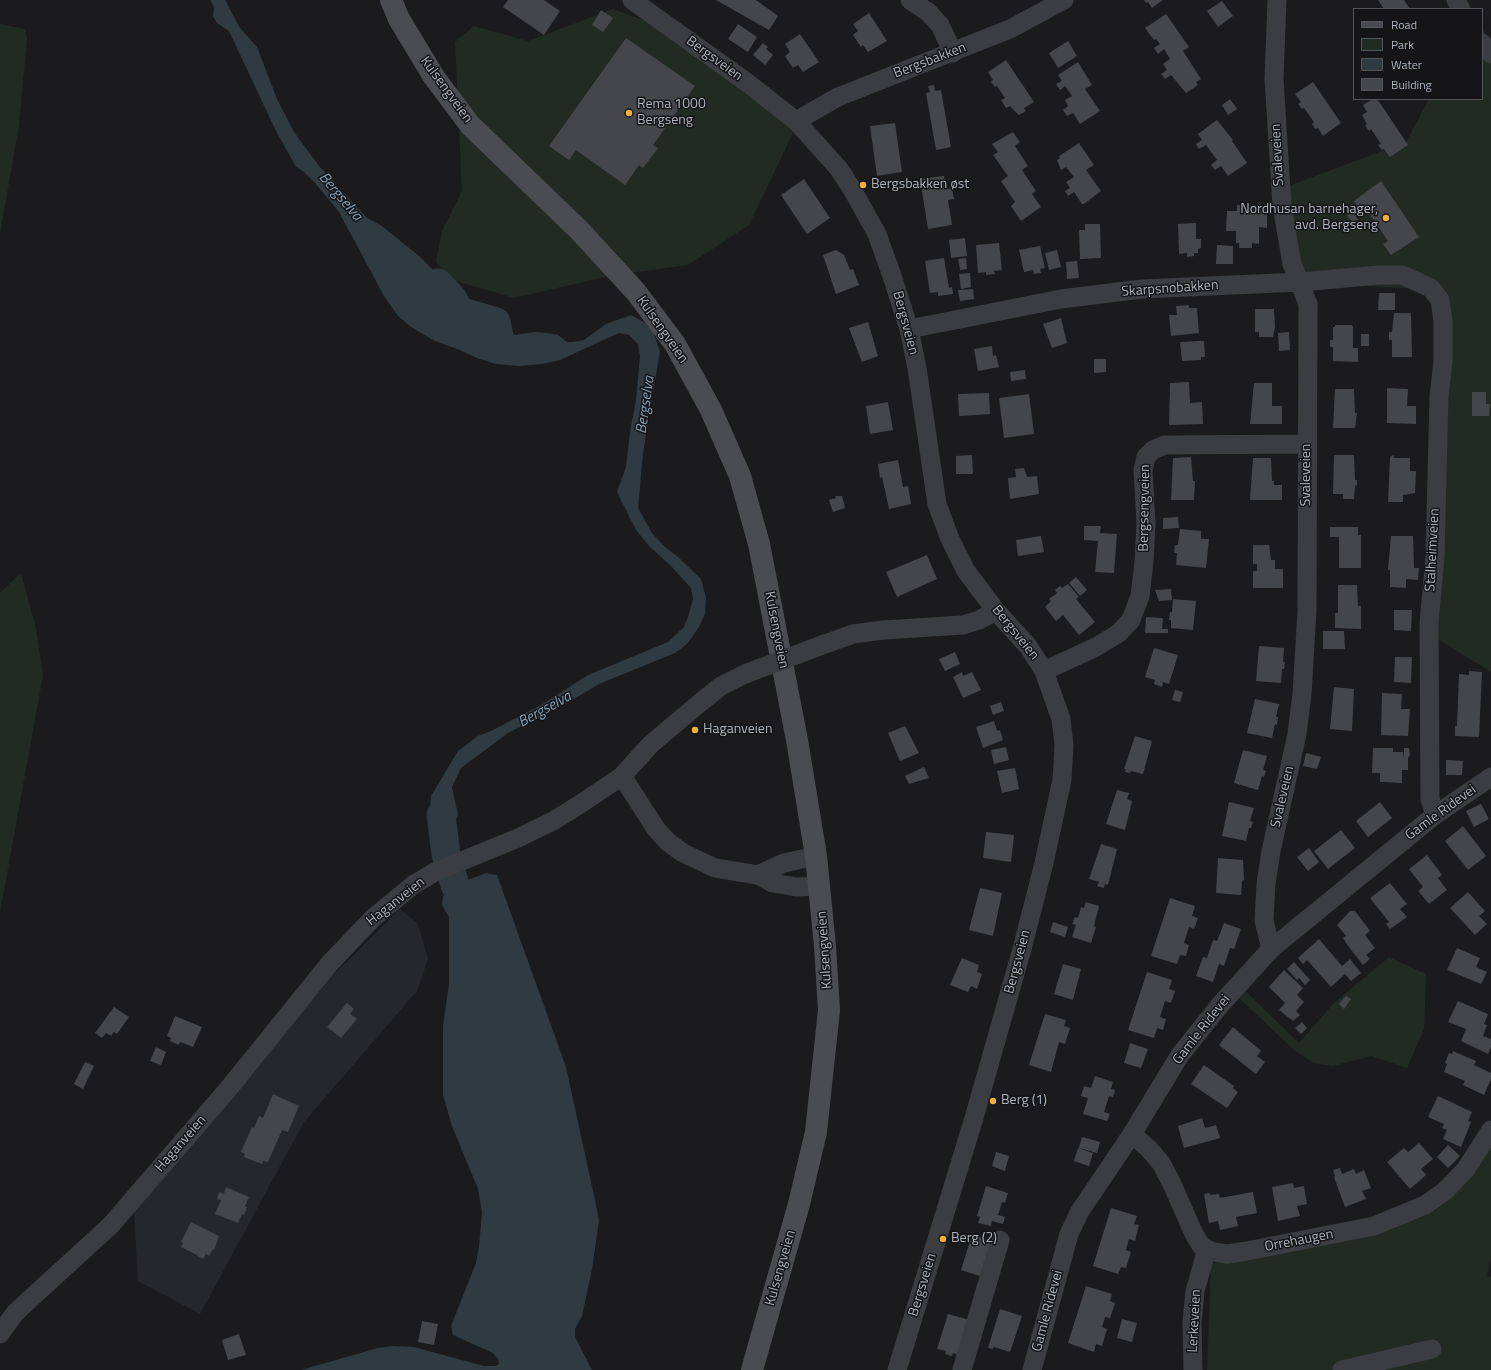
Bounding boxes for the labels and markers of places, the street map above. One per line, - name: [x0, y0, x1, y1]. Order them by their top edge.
- place label: Rema 1000 Bergseng: [637, 97, 706, 130]
- marker: Rema 1000 Bergseng: [624, 108, 634, 118]
- place label: Bergsbakken øst: [871, 177, 969, 193]
- marker: Bergsbakken øst: [858, 180, 868, 190]
- place label: Nordhusan barnehager, avd. Bergseng: [1240, 202, 1378, 234]
- marker: Nordhusan barnehager, avd. Bergseng: [1381, 213, 1391, 223]
- place label: Haganveien: [703, 722, 772, 738]
- marker: Haganveien: [690, 725, 700, 735]
- place label: Berg (1): [1001, 1093, 1047, 1109]
- marker: Berg (1): [988, 1096, 998, 1106]
- place label: Berg (2): [951, 1231, 997, 1247]
- marker: Berg (2): [938, 1234, 948, 1244]

